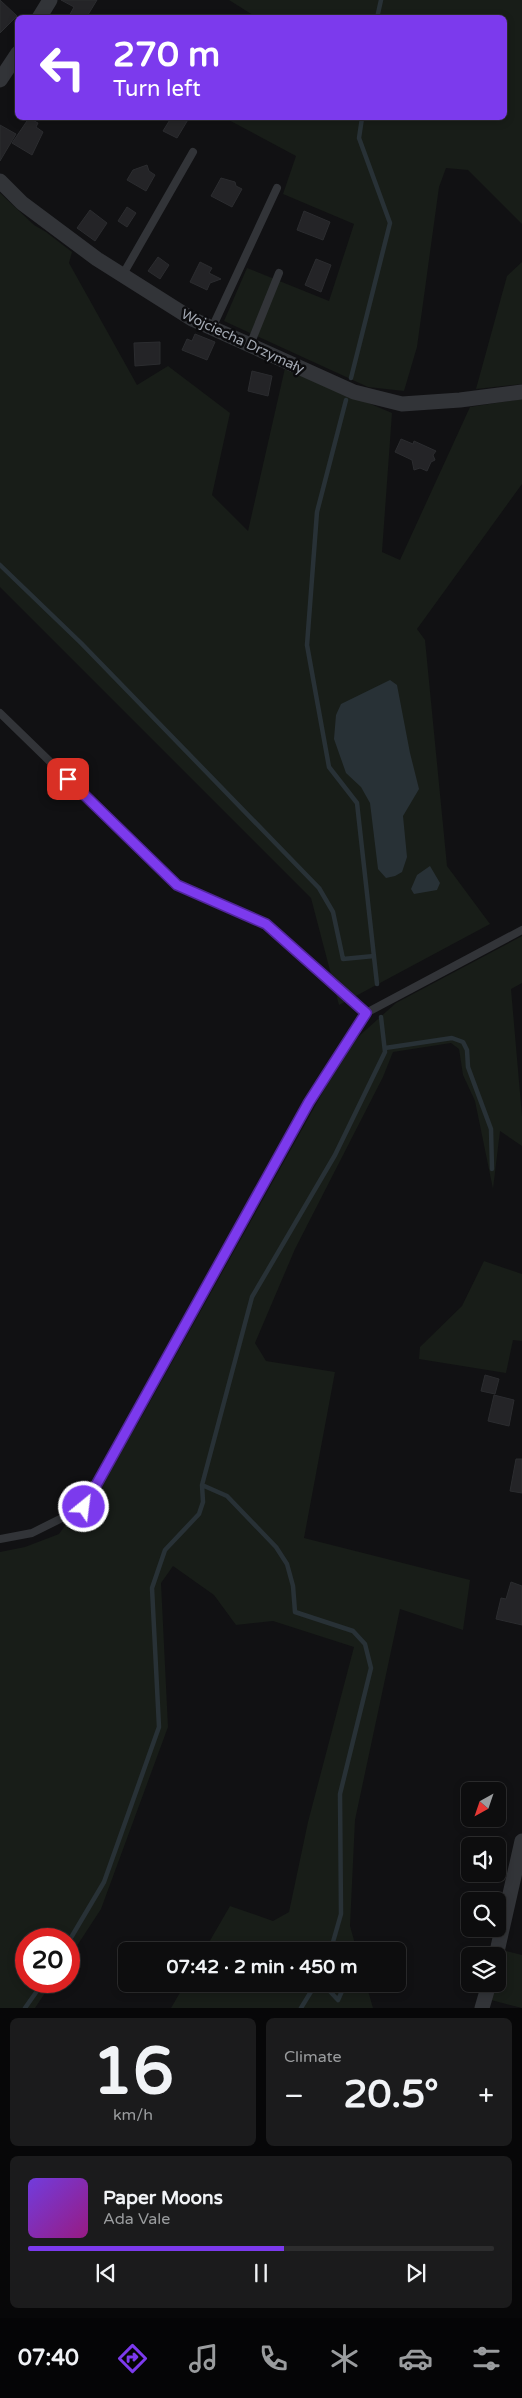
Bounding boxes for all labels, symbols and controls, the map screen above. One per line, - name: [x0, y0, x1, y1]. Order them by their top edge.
- text: 270 m: [113, 34, 220, 76]
- icon: left: [30, 35, 95, 100]
- text: Turn left: [113, 76, 201, 102]
- street label: Wojciecha Drzymały: [178, 305, 308, 378]
- pin: [47, 758, 89, 800]
- icon: arrive: [54, 765, 82, 793]
- position arrow: [57, 1480, 109, 1532]
- north arrow: [461, 1782, 506, 1828]
- map controls: [461, 1782, 506, 1992]
- button: sound: [461, 1837, 506, 1882]
- button: search: [461, 1892, 506, 1937]
- speed limit sign: 20: [15, 1928, 80, 1993]
- button: layers: [461, 1947, 506, 1992]
- text: 07:42 · 2 min · 450 m: [166, 1956, 358, 1978]
- text: 16: [92, 2033, 174, 2112]
- text: Climate: [284, 2047, 342, 2067]
- text: 20.5°: [344, 2072, 439, 2118]
- text: −: [284, 2079, 304, 2113]
- text: +: [478, 2079, 494, 2113]
- text: km/h: [113, 2105, 153, 2125]
- text: Paper Moons: [103, 2187, 223, 2209]
- text: Ada Vale: [103, 2209, 170, 2229]
- icon: previous: [92, 2259, 120, 2287]
- icon: pause: [247, 2259, 275, 2287]
- icon: next: [402, 2259, 430, 2287]
- icon: directions: [115, 2341, 150, 2376]
- icon: music: [186, 2341, 221, 2376]
- icon: phone: [256, 2341, 291, 2376]
- icon: climate: [327, 2341, 362, 2376]
- icon: car: [398, 2341, 433, 2376]
- icon: filters: [469, 2341, 504, 2376]
- text: 07:40: [18, 2345, 79, 2371]

